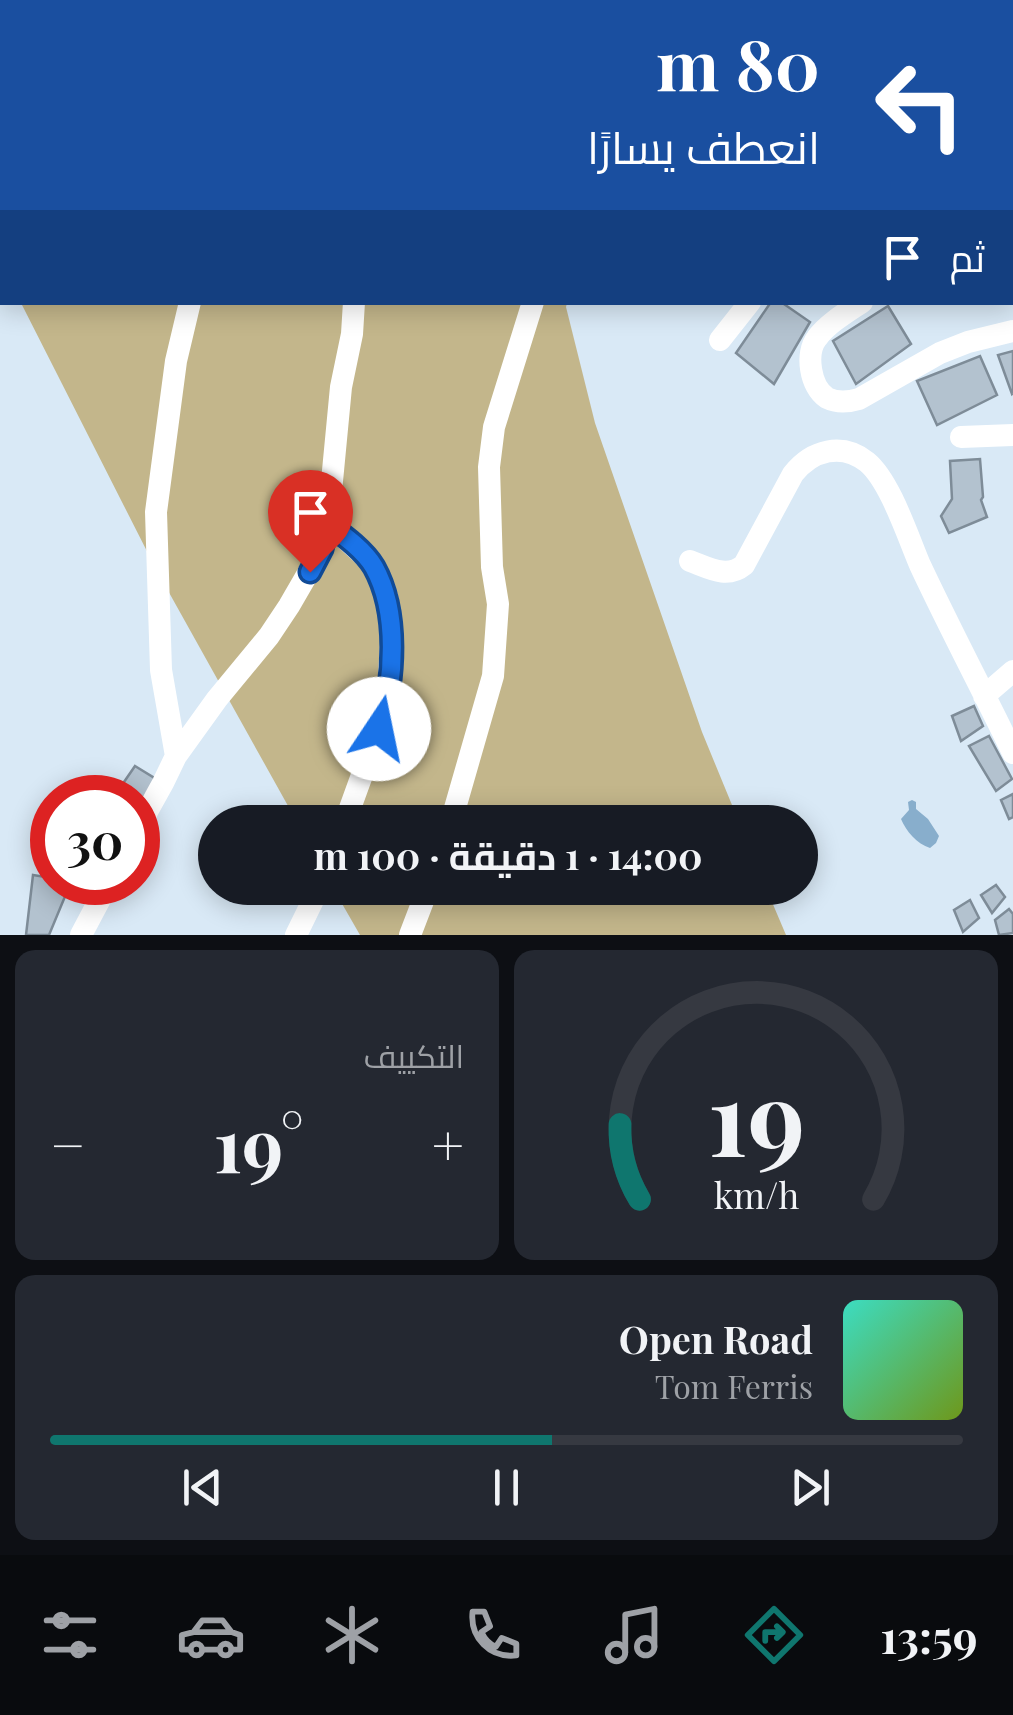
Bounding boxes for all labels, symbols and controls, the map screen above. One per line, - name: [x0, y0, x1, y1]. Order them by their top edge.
- text: 80 m: [656, 15, 820, 109]
- icon: left: [855, 40, 985, 170]
- text: انعطف يسارًا: [587, 115, 820, 175]
- icon: arrive: [875, 230, 930, 285]
- text: ثم: [950, 231, 985, 282]
- pin: [268, 470, 353, 573]
- icon: arrive: [283, 485, 338, 540]
- position arrow: [327, 677, 431, 781]
- speed limit sign: 30: [30, 775, 160, 905]
- text: 14:00 · 1 دقيقة · 100 m: [314, 829, 702, 880]
- text: التكييف: [364, 1033, 464, 1076]
- text: 19: [707, 1044, 805, 1183]
- text: 19°: [213, 1092, 304, 1192]
- text: −: [50, 1106, 86, 1180]
- text: +: [432, 1106, 464, 1180]
- text: km/h: [713, 1170, 799, 1218]
- text: Open Road: [619, 1313, 813, 1364]
- text: Tom Ferris: [655, 1364, 813, 1407]
- icon: previous: [175, 1460, 230, 1515]
- icon: pause: [479, 1460, 534, 1515]
- icon: next: [783, 1460, 838, 1515]
- icon: filters: [35, 1600, 105, 1670]
- icon: car: [176, 1600, 246, 1670]
- icon: climate: [317, 1600, 387, 1670]
- icon: phone: [458, 1600, 528, 1670]
- icon: music: [599, 1600, 669, 1670]
- icon: directions: [739, 1600, 809, 1670]
- text: 13:59: [880, 1605, 978, 1665]

